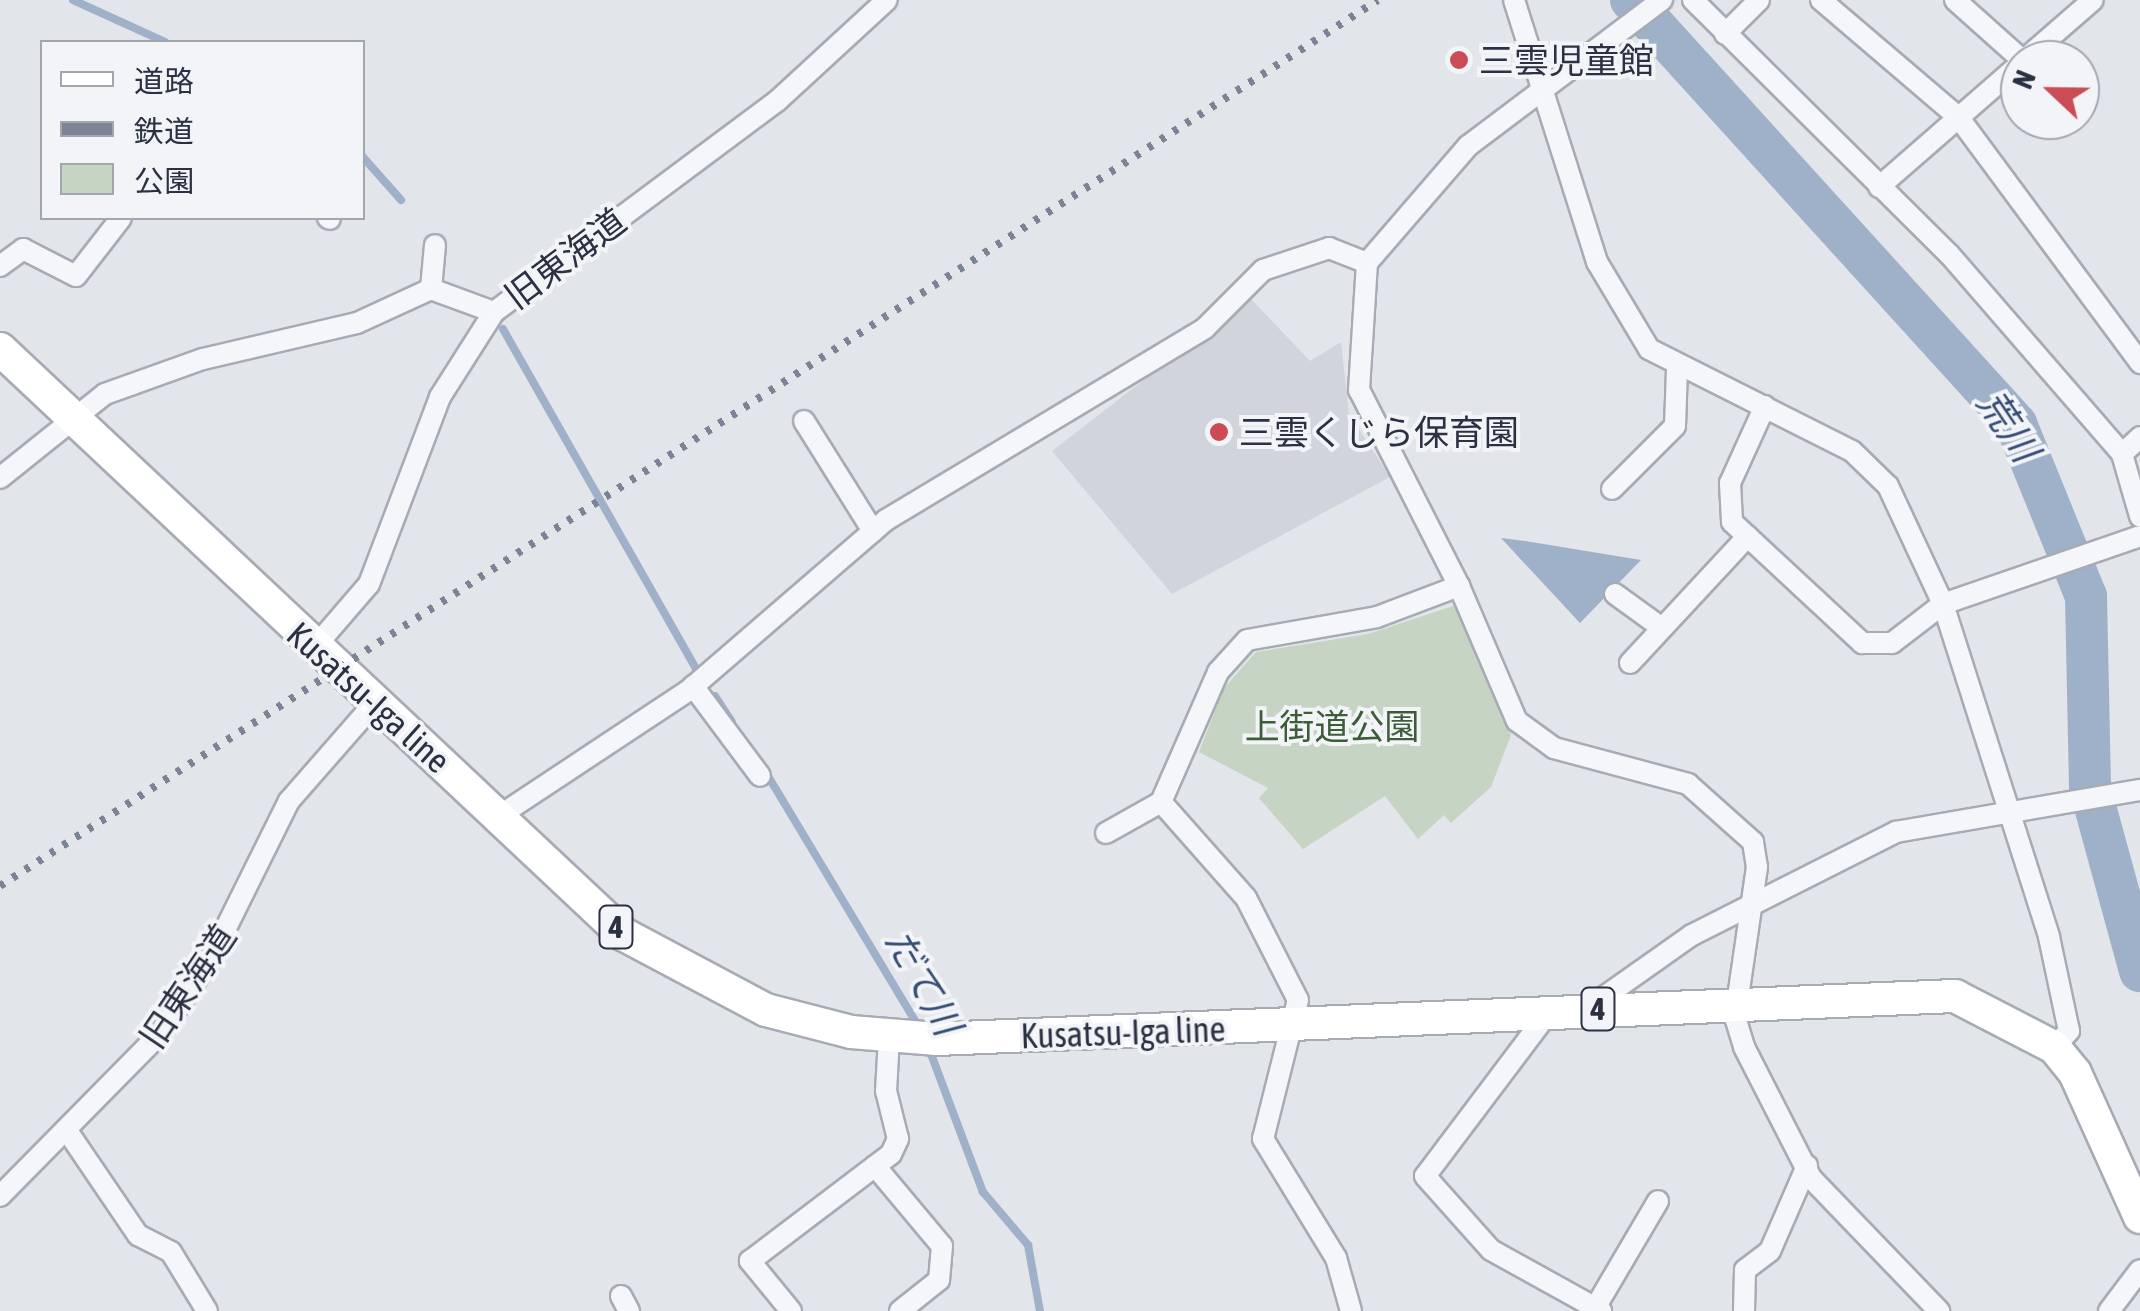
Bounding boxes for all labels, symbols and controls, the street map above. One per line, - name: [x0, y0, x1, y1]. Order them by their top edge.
- place label: 三雲児童館: [1479, 39, 1654, 81]
- legend: [40, 40, 365, 220]
- north arrow: [2000, 40, 2100, 140]
- marker: 三雲児童館: [1448, 49, 1470, 71]
- text: 道路: [134, 64, 194, 98]
- text: N: [2006, 66, 2042, 93]
- text: 鉄道: [134, 114, 194, 148]
- text: 公園: [134, 164, 194, 198]
- street label: 旧東海道: [496, 199, 634, 317]
- water label: 荒川: [1968, 382, 2048, 470]
- place label: 三雲くじら保育園: [1239, 411, 1519, 453]
- marker: 三雲くじら保育園: [1208, 421, 1230, 443]
- street label: Kusatsu-Iga line: [279, 613, 459, 781]
- park label: 上街道公園: [1245, 705, 1419, 747]
- road number: 4: [596, 900, 636, 954]
- street label: 旧東海道: [130, 916, 244, 1056]
- water label: だて川: [875, 921, 971, 1043]
- road number: 4: [1578, 982, 1618, 1036]
- street label: Kusatsu-Iga line: [1020, 1007, 1226, 1057]

